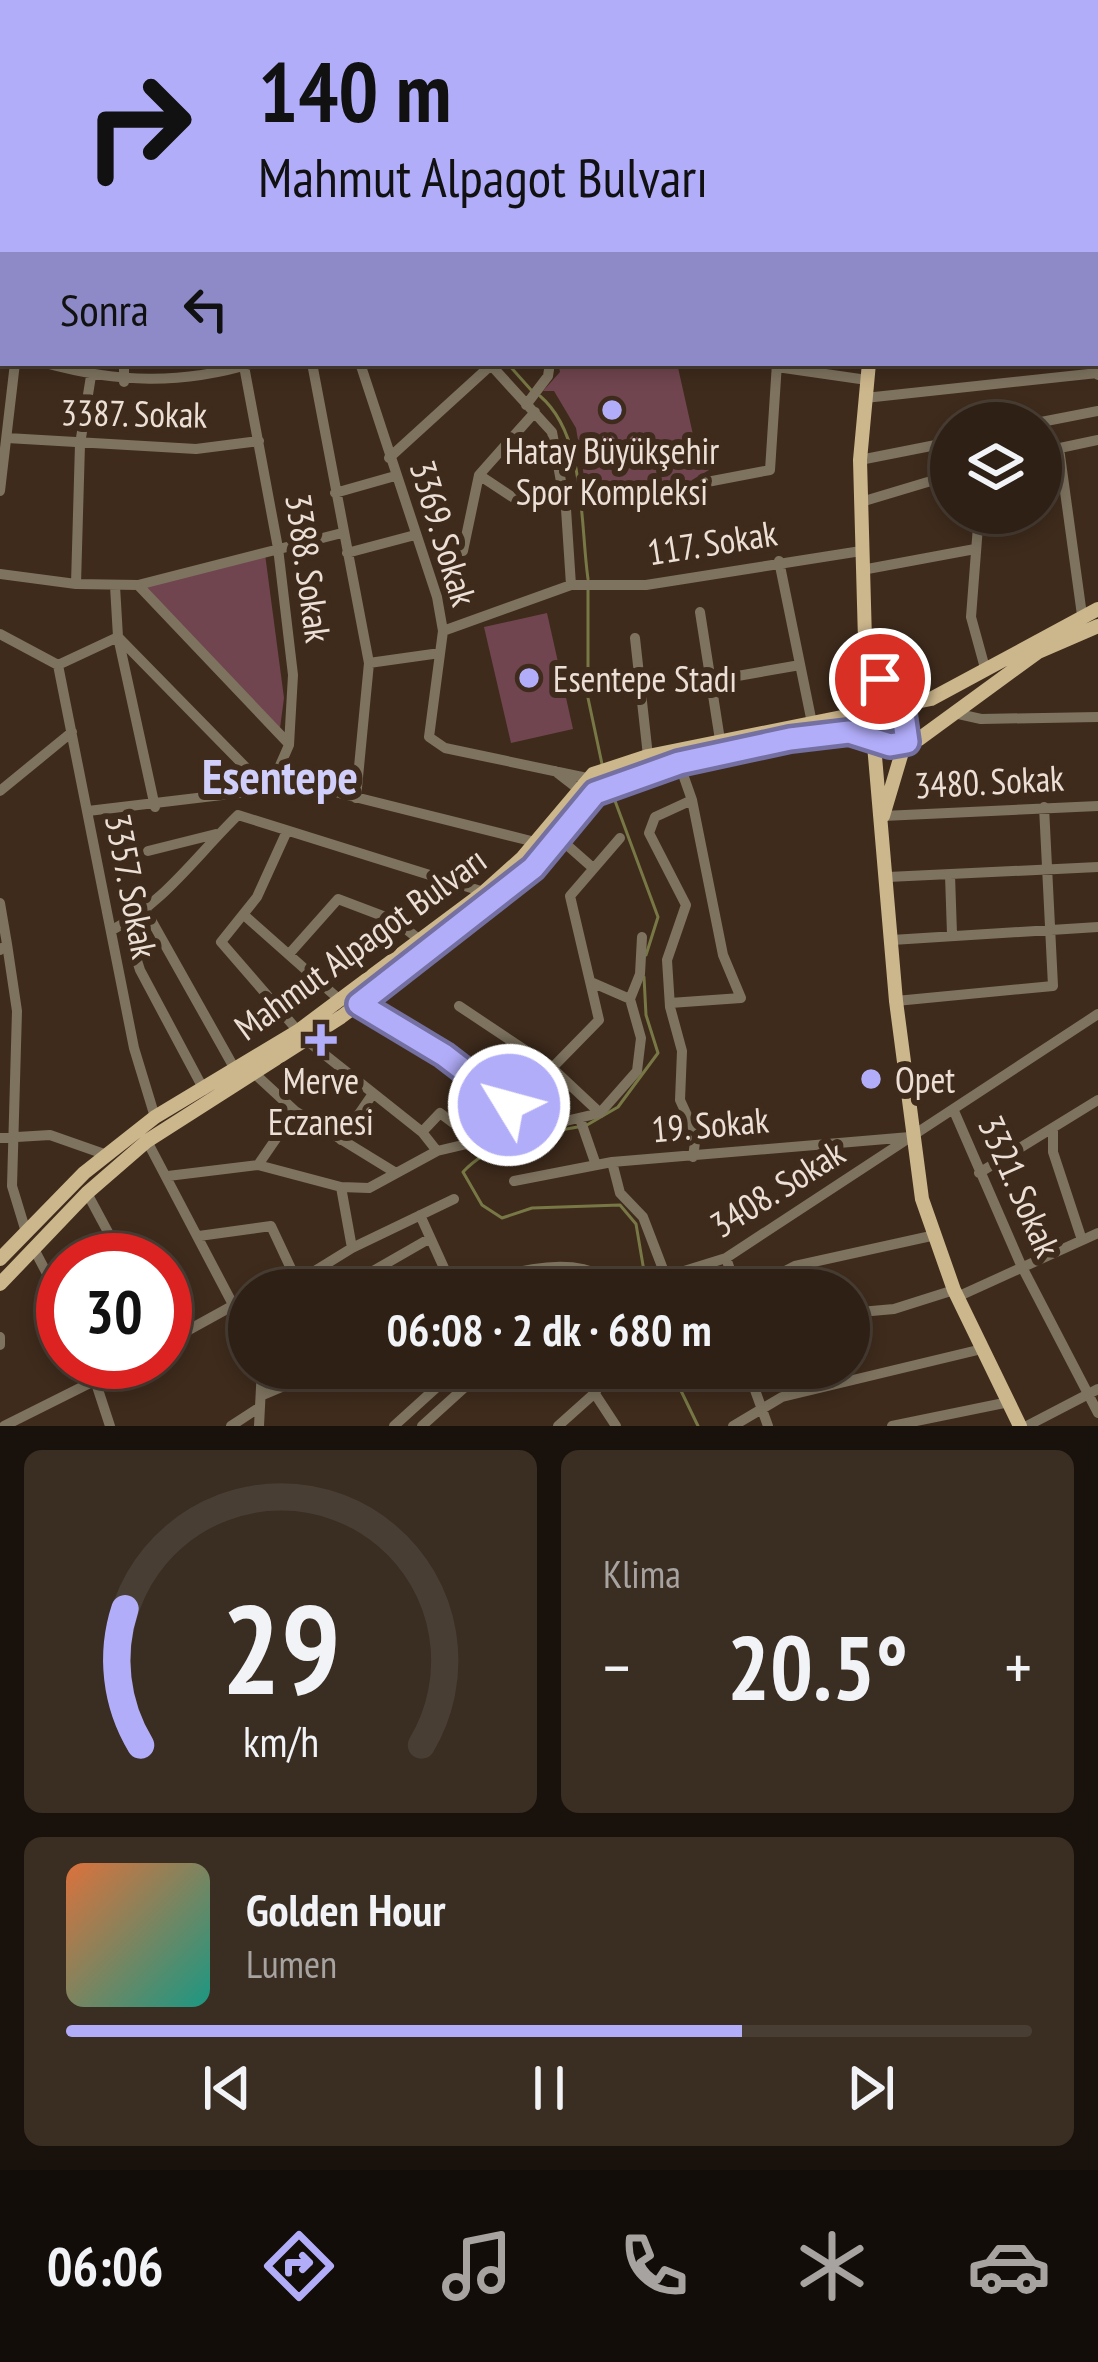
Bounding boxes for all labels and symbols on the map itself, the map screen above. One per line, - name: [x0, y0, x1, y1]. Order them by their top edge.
- street label: 3387. Sokak: [60, 388, 208, 438]
- marker: Hatay Büyükşehir Spor Kompleksi: [599, 397, 625, 423]
- place label: Hatay Büyükşehir Spor Kompleksi: [505, 427, 719, 515]
- street label: 3369. Sokak: [400, 455, 488, 612]
- street label: 3388. Sokak: [275, 491, 343, 645]
- street label: 117. Sokak: [644, 509, 780, 575]
- pin: [829, 628, 931, 730]
- place label: Esentepe Stadı: [553, 655, 737, 702]
- marker: Esentepe Stadı: [516, 665, 542, 691]
- district label: Esentepe: [202, 745, 358, 807]
- street label: 3480. Sokak: [913, 754, 1065, 808]
- street label: 3357. Sokak: [95, 810, 169, 962]
- street label: Mahmut Alpagot Bulvarı: [225, 836, 495, 1050]
- marker: Merve Eczanesi: [308, 1027, 334, 1053]
- position arrow: [446, 1042, 572, 1168]
- place label: Opet: [895, 1056, 955, 1103]
- place label: Merve Eczanesi: [268, 1057, 374, 1145]
- marker: Opet: [858, 1066, 884, 1092]
- street label: 19. Sokak: [649, 1095, 771, 1153]
- street label: 3321. Sokak: [968, 1108, 1072, 1264]
- street label: 3408. Sokak: [701, 1128, 853, 1248]
- speed limit sign: 30: [36, 1233, 192, 1389]

